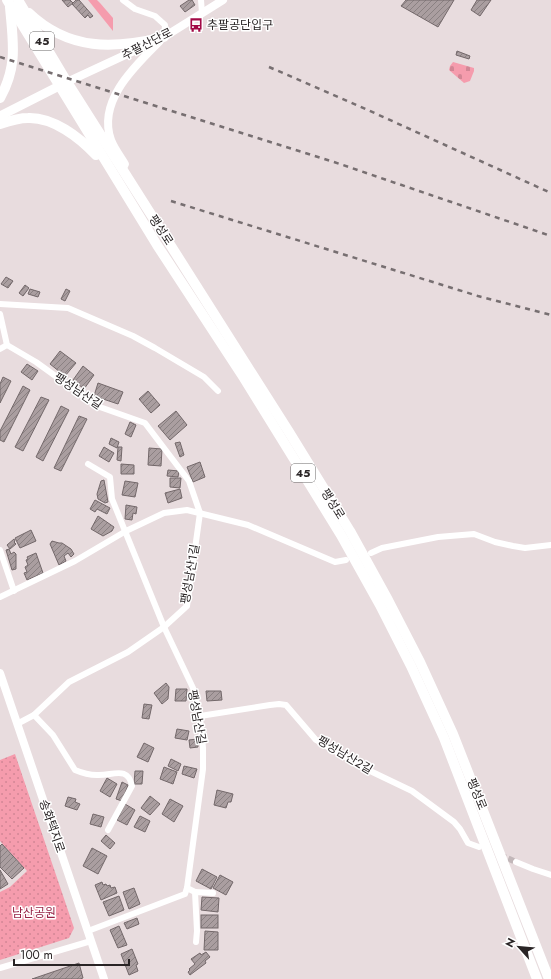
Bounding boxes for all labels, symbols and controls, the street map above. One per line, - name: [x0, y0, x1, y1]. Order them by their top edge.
- place label: 추팔공단입구: [207, 16, 273, 34]
- bus stop icon: 추팔공단입구: [188, 17, 204, 33]
- street label: 추팔산단로: [118, 23, 176, 65]
- road number: 45: [30, 32, 54, 50]
- street label: 팽성로: [144, 211, 178, 249]
- street label: 팽성남산길: [50, 368, 106, 414]
- road number: 45: [291, 464, 315, 482]
- street label: 팽성로: [317, 485, 349, 523]
- street label: 팽성남산1길: [176, 543, 204, 605]
- street label: 팽성남산길: [183, 688, 211, 746]
- street label: 팽성남산2길: [314, 731, 376, 779]
- street label: 팽성로: [462, 775, 492, 813]
- street label: 송화택지로: [35, 797, 69, 855]
- park label: 남산공원: [12, 904, 56, 922]
- north arrow: [499, 927, 539, 967]
- text: N: [501, 935, 519, 950]
- scale bar: [14, 941, 129, 967]
- text: 100 m: [20, 946, 53, 964]

